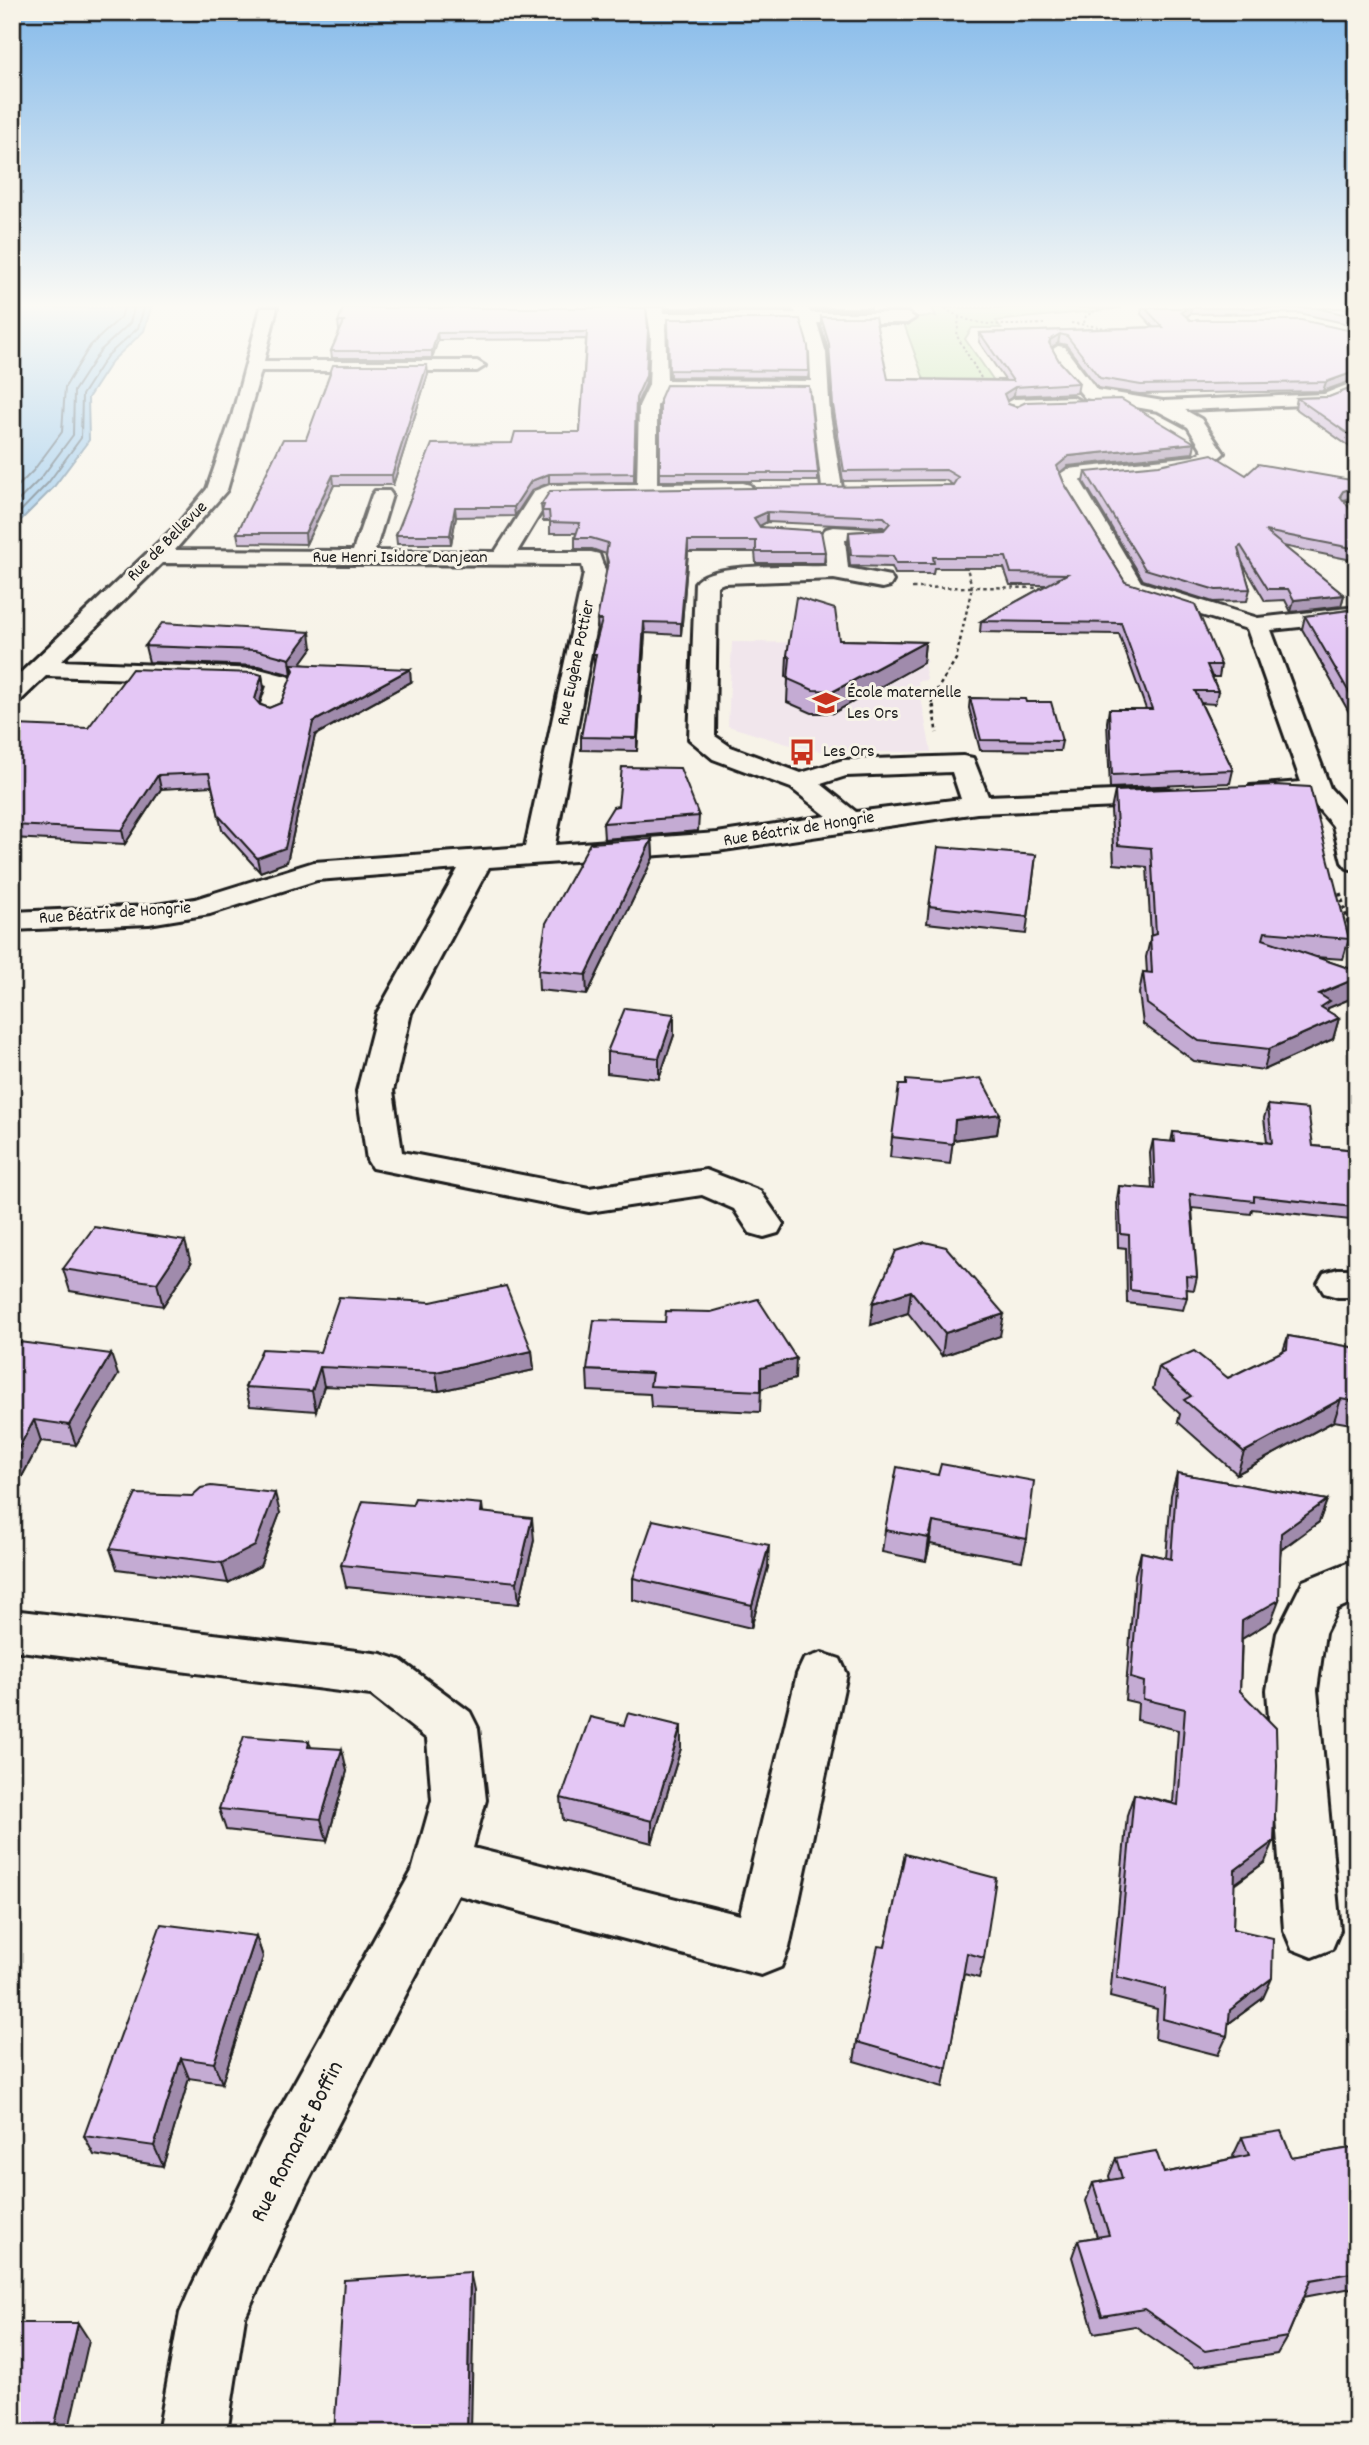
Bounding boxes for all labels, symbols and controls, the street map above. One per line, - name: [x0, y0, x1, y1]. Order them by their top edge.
- street label: Rue de Bellevue: [122, 496, 214, 588]
- street label: Rue Henri Isidore Danjean: [312, 546, 488, 571]
- street label: Rue Eugène Pottier: [551, 598, 603, 728]
- place label: École maternelle Les Ors: [847, 681, 962, 727]
- school or university icon: École maternelle Les Ors: [811, 688, 841, 718]
- bus stop icon: Les Ors: [787, 737, 817, 767]
- place label: Les Ors: [823, 740, 875, 765]
- street label: Rue Béatrix de Hongrie: [722, 806, 876, 854]
- street label: Rue Béatrix de Hongrie: [38, 896, 192, 932]
- street label: Rue Romanet Boffin: [243, 2055, 353, 2229]

